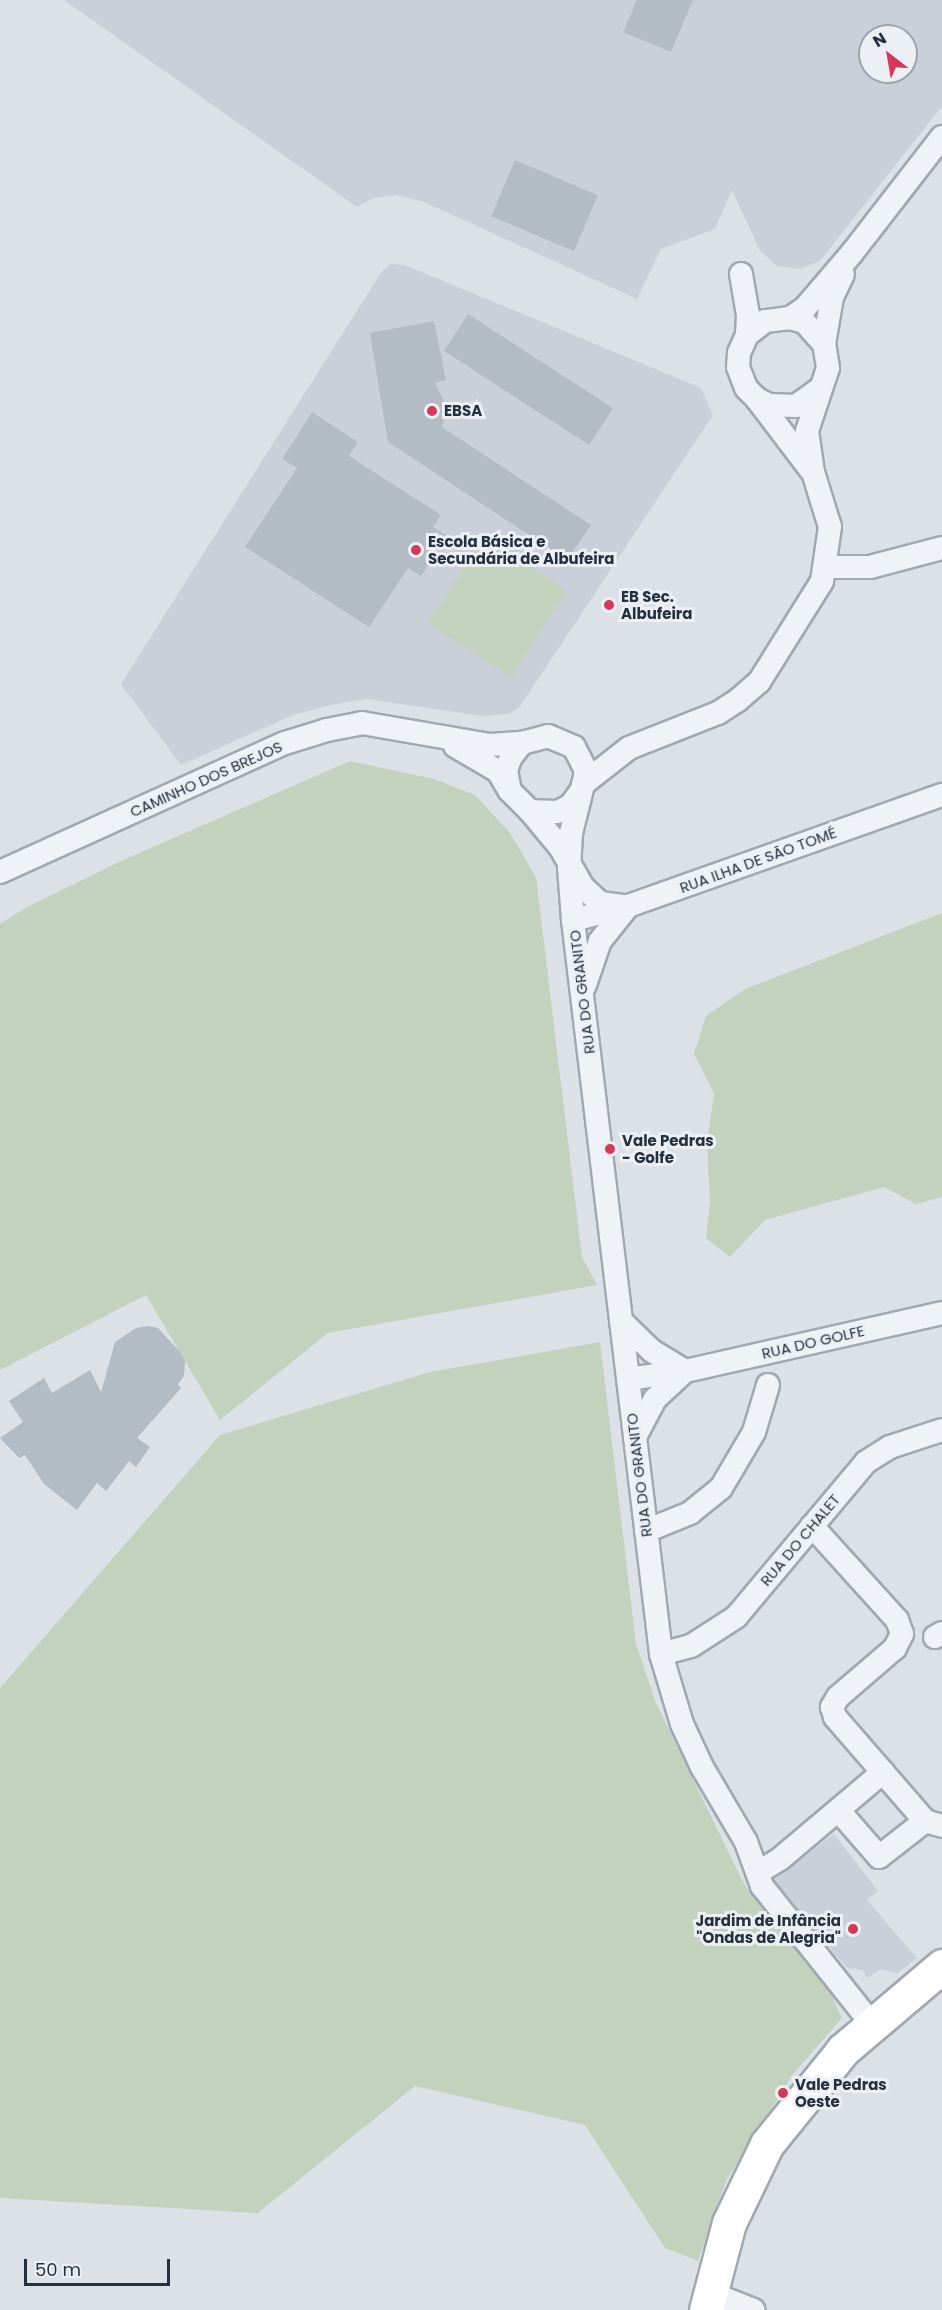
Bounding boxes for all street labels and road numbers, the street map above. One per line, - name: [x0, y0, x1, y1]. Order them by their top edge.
- street label: CAMINHO DOS BREJOS: [127, 737, 285, 821]
- street label: RUA ILHA DE SÃO TOMÉ: [677, 823, 839, 897]
- street label: RUA DO GRANITO: [565, 929, 599, 1055]
- street label: RUA DO GOLFE: [760, 1321, 866, 1363]
- street label: RUA DO GRANITO: [622, 1412, 656, 1538]
- street label: RUA DO CHALET: [756, 1491, 844, 1589]

